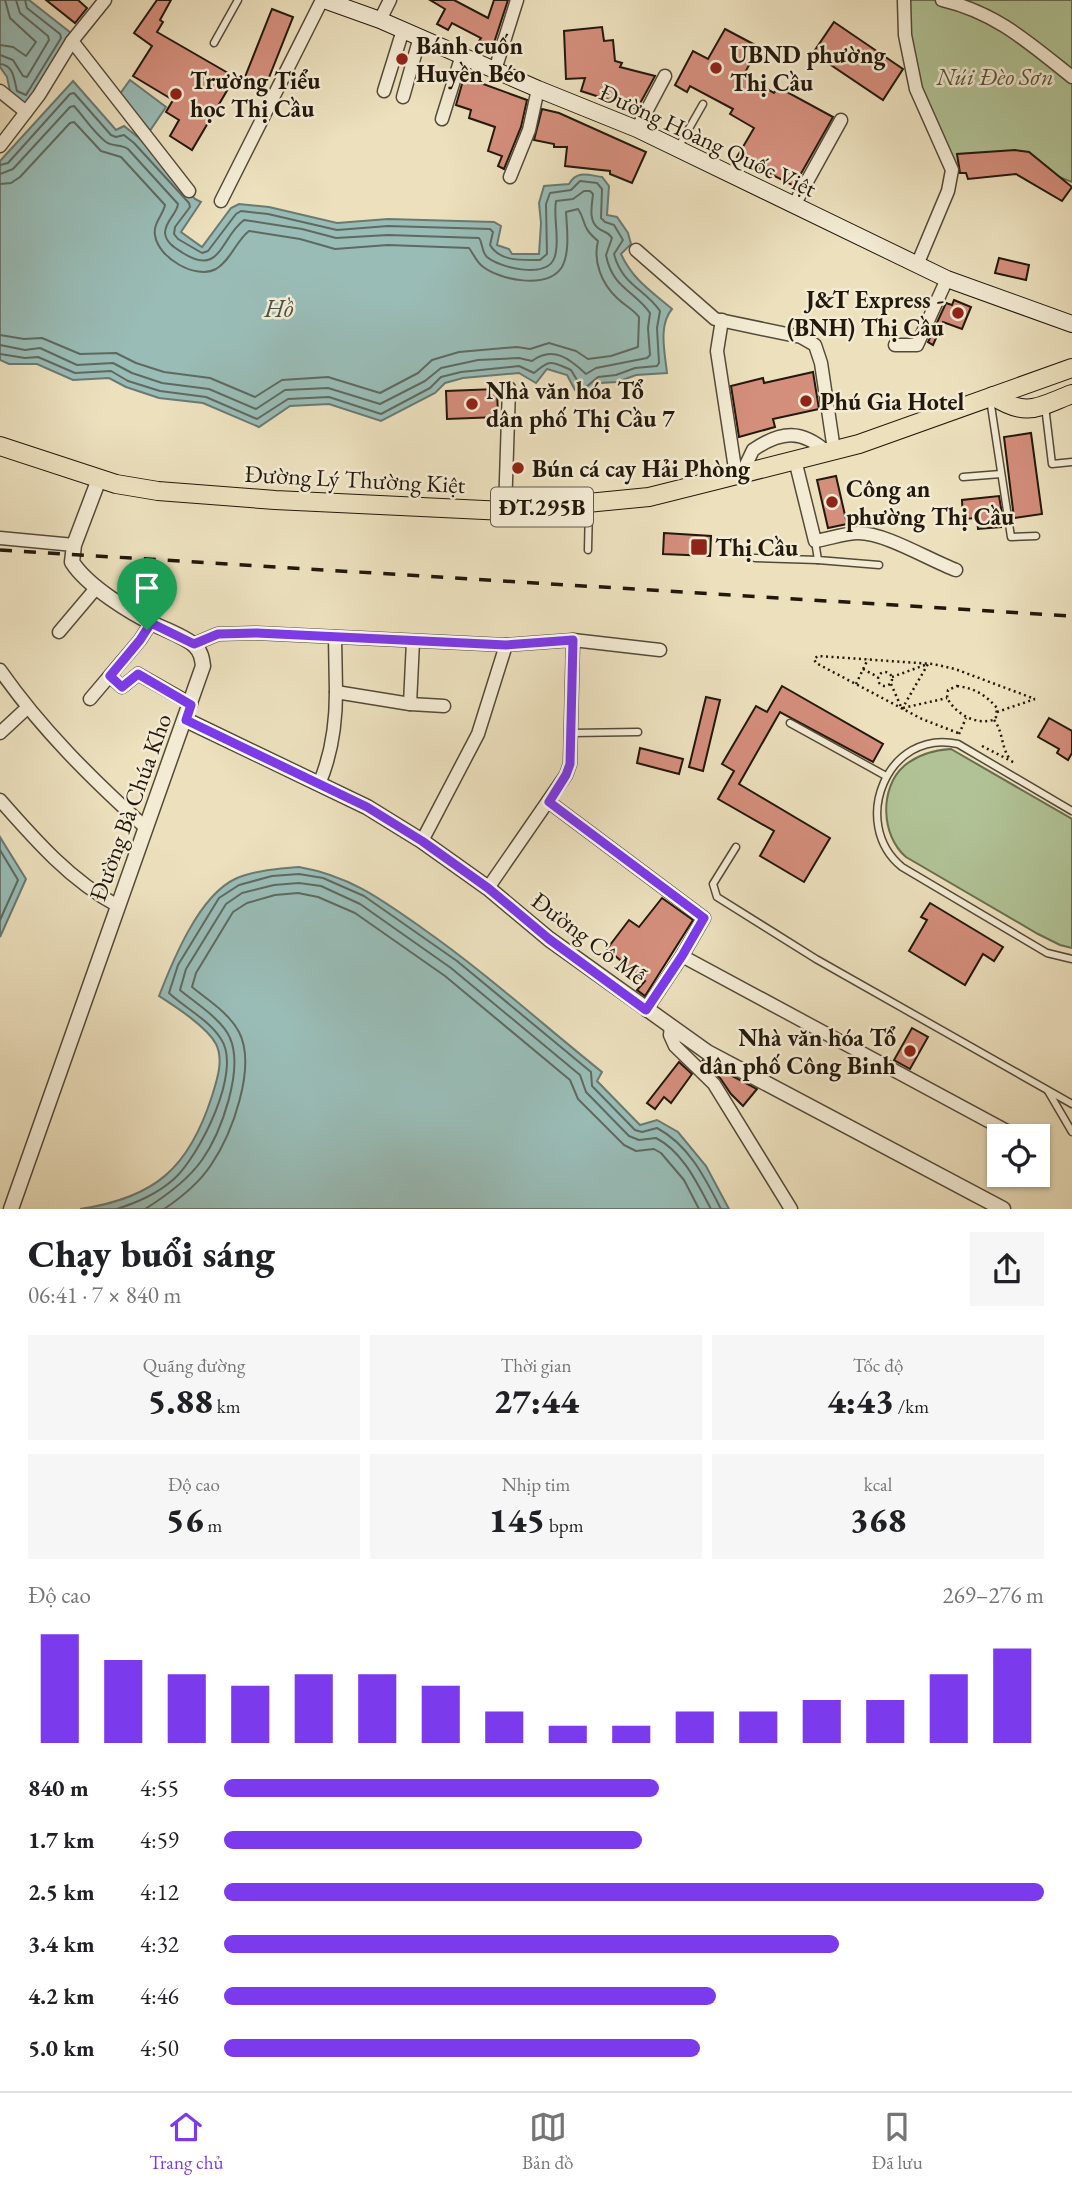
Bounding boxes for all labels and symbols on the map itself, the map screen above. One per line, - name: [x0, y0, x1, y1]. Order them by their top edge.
- place label: Bánh cuốn Huyền Béo: [416, 30, 526, 90]
- place label: UBND phường Thị Cầu: [730, 39, 887, 98]
- marker: Bánh cuốn Huyền Béo: [394, 51, 410, 67]
- marker: UBND phường Thị Cầu: [708, 60, 724, 76]
- park label: Núi Đèo Sơn: [935, 61, 1054, 92]
- place label: Trường Tiểu học Thị Cầu: [190, 65, 321, 124]
- street label: Đường Hoàng Quốc Việt: [595, 76, 822, 204]
- marker: Trường Tiểu học Thị Cầu: [168, 86, 184, 102]
- place label: J&T Express - (BNH) Thị Cầu: [787, 284, 945, 343]
- water label: Hồ: [263, 291, 294, 325]
- marker: J&T Express - (BNH) Thị Cầu: [950, 305, 966, 321]
- place label: Nhà văn hóa Tổ dân phố Thị Cầu 7: [486, 375, 675, 434]
- place label: Phú Gia Hotel: [820, 386, 965, 417]
- marker: Phú Gia Hotel: [798, 393, 814, 409]
- marker: Nhà văn hóa Tổ dân phố Thị Cầu 7: [464, 396, 480, 412]
- place label: Bún cá cay Hải Phòng: [532, 453, 751, 485]
- street label: Đường Lý Thường Kiệt: [244, 458, 467, 500]
- marker: Bún cá cay Hải Phòng: [510, 460, 526, 476]
- place label: Công an phường Thị Cầu: [846, 473, 1015, 533]
- road number: ĐT.295B: [491, 488, 593, 526]
- marker: Công an phường Thị Cầu: [824, 494, 840, 510]
- place label: Thị Cầu: [715, 532, 799, 563]
- marker: Thị Cầu: [689, 537, 709, 557]
- pin: [117, 558, 177, 630]
- street label: Đường Bà Chúa Kho: [82, 709, 178, 905]
- street label: Đường Cô Mễ: [525, 885, 653, 991]
- place label: Nhà văn hóa Tổ dân phố Công Binh: [699, 1022, 897, 1082]
- marker: Nhà văn hóa Tổ dân phố Công Binh: [902, 1043, 918, 1059]

